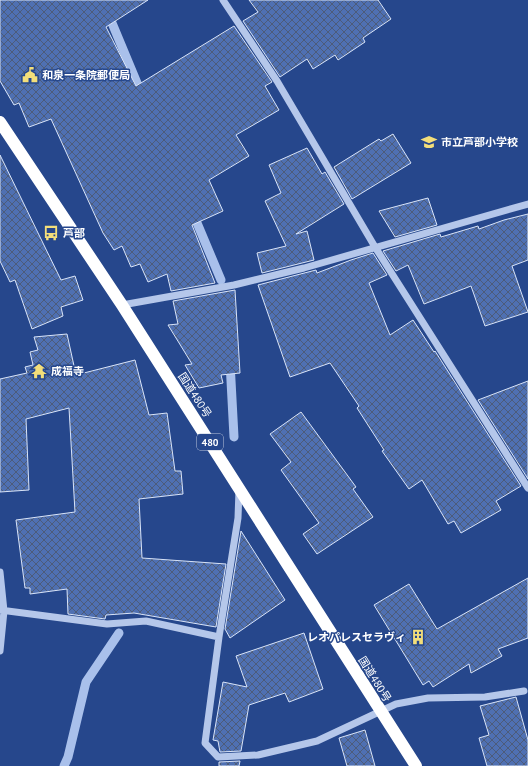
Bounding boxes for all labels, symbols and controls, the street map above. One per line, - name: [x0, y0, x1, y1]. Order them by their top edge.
- public building icon: 和泉一条院郵便局: [21, 66, 39, 84]
- place label: 和泉一条院郵便局: [42, 68, 130, 82]
- school or university icon: 市立芦部小学校: [420, 133, 438, 151]
- place label: 市立芦部小学校: [441, 135, 518, 149]
- bus stop icon: 芦部: [42, 224, 60, 242]
- place label: 芦部: [63, 226, 85, 240]
- temple icon: 成福寺: [30, 362, 48, 380]
- place label: 成福寺: [51, 364, 84, 378]
- street label: 国道480号: [175, 370, 215, 420]
- road number: 480: [197, 434, 223, 450]
- building icon: レオパレスセラヴィ: [409, 628, 427, 646]
- place label: レオパレスセラヴィ: [307, 630, 406, 644]
- street label: 国道480号: [356, 654, 394, 704]

